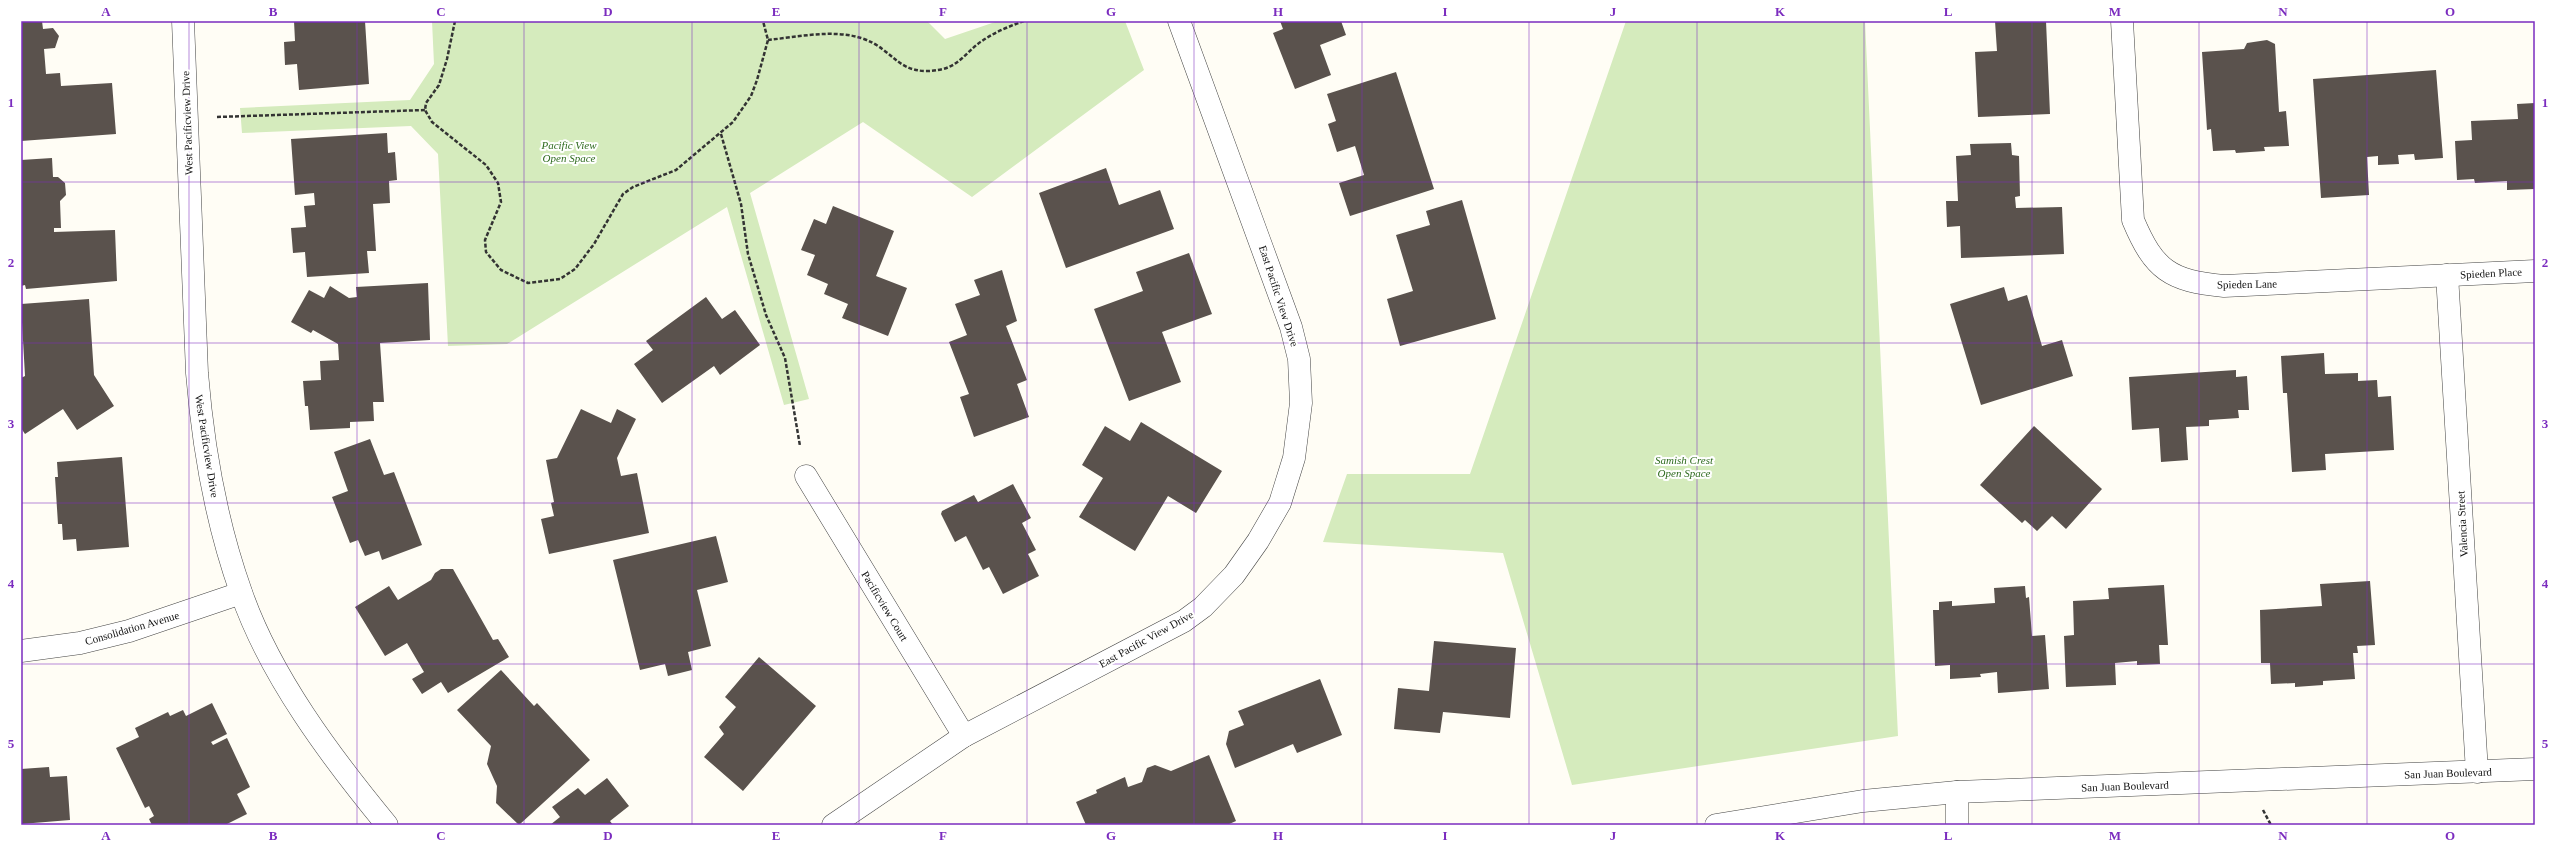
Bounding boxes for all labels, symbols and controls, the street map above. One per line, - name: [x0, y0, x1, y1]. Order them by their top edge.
- text: A: [101, 4, 111, 19]
- text: B: [269, 4, 278, 19]
- text: C: [436, 4, 446, 19]
- text: D: [603, 4, 613, 19]
- text: E: [772, 4, 780, 19]
- text: F: [939, 4, 947, 19]
- text: G: [1106, 4, 1116, 19]
- text: H: [1273, 4, 1283, 19]
- text: I: [1442, 4, 1448, 19]
- text: J: [1610, 4, 1617, 19]
- text: K: [1775, 4, 1786, 19]
- text: L: [1944, 4, 1953, 19]
- text: M: [2109, 4, 2121, 19]
- text: N: [2278, 4, 2288, 19]
- text: O: [2445, 4, 2455, 19]
- street label: West Pacificview Drive: [179, 71, 195, 175]
- text: 1: [8, 95, 14, 110]
- text: 1: [2542, 95, 2548, 110]
- park label: Pacific View Open Space: [540, 139, 597, 164]
- street label: East Pacific View Drive: [1257, 244, 1301, 348]
- text: 2: [8, 255, 14, 270]
- text: 2: [2542, 255, 2548, 270]
- street label: Spieden Place: [2460, 265, 2522, 281]
- street label: Spieden Lane: [2217, 277, 2277, 291]
- street label: West Pacificview Drive: [193, 394, 221, 499]
- text: 3: [8, 416, 15, 431]
- text: 3: [2542, 416, 2549, 431]
- park label: Samish Crest Open Space: [1655, 454, 1714, 479]
- street label: Valencia Street: [2454, 491, 2470, 557]
- street label: Pacificview Court: [859, 569, 911, 643]
- text: 4: [8, 576, 15, 591]
- text: 4: [2542, 576, 2549, 591]
- street label: East Pacific View Drive: [1097, 608, 1195, 670]
- street label: Consolidation Avenue: [84, 609, 181, 647]
- text: 5: [8, 736, 15, 751]
- text: 5: [2542, 736, 2549, 751]
- street label: San Juan Boulevard: [2404, 765, 2493, 781]
- street label: San Juan Boulevard: [2081, 778, 2170, 794]
- text: A: [101, 828, 111, 843]
- text: B: [269, 828, 278, 843]
- text: C: [436, 828, 446, 843]
- text: D: [603, 828, 613, 843]
- text: E: [772, 828, 780, 843]
- text: F: [939, 828, 947, 843]
- text: G: [1106, 828, 1116, 843]
- text: H: [1273, 828, 1283, 843]
- text: I: [1442, 828, 1448, 843]
- text: J: [1610, 828, 1617, 843]
- text: K: [1775, 828, 1786, 843]
- text: L: [1944, 828, 1953, 843]
- text: M: [2109, 828, 2121, 843]
- text: N: [2278, 828, 2288, 843]
- text: O: [2445, 828, 2455, 843]

